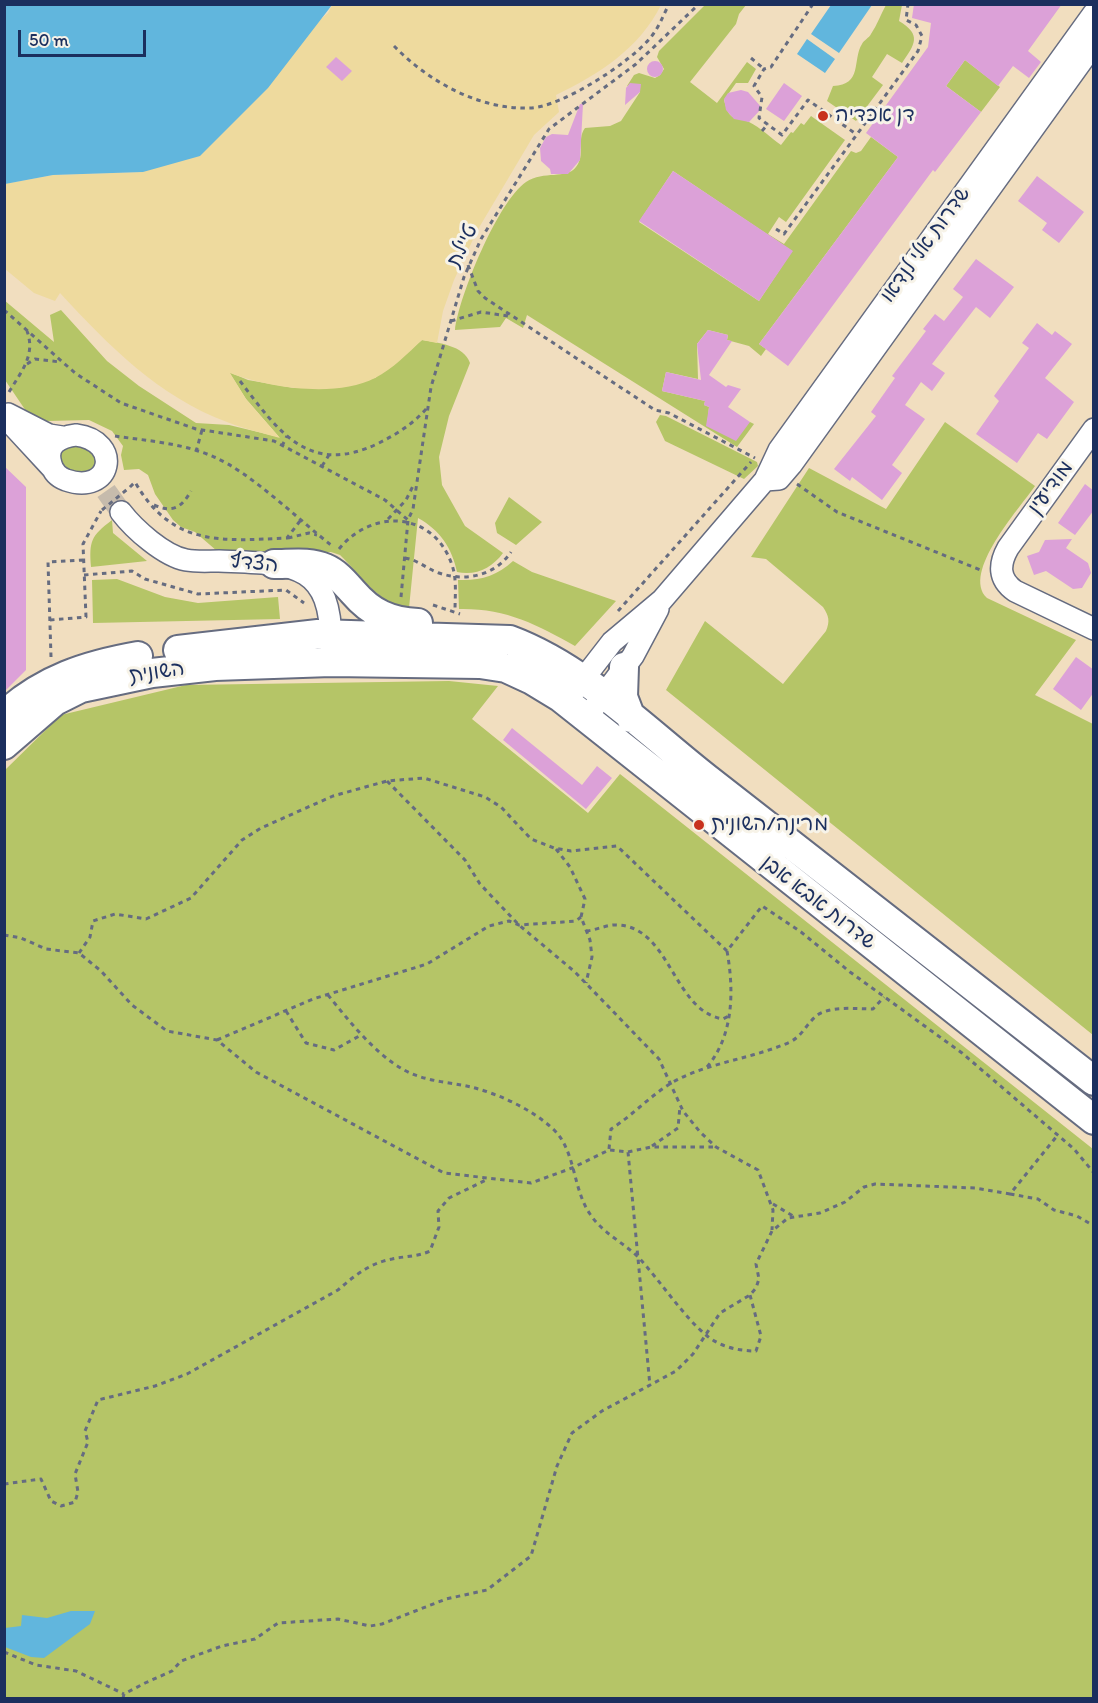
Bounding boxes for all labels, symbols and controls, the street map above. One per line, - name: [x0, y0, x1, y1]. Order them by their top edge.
- scale bar: [21, 18, 148, 56]
- text: 50 m: [29, 29, 69, 51]
- place label: דן אכדיה: [835, 103, 915, 129]
- marker: דן אכדיה: [816, 109, 830, 123]
- street label: שדרות אלי לנדאו: [876, 182, 976, 308]
- street label: טיילת: [442, 220, 484, 272]
- street label: מודיעין: [1023, 456, 1079, 520]
- street label: הצדף: [229, 549, 279, 579]
- street label: השונית: [128, 657, 186, 689]
- place label: מרינה/השונית: [711, 812, 828, 838]
- marker: מרינה/השונית: [692, 818, 706, 832]
- street label: שדרות אבא אבן: [756, 850, 880, 956]

